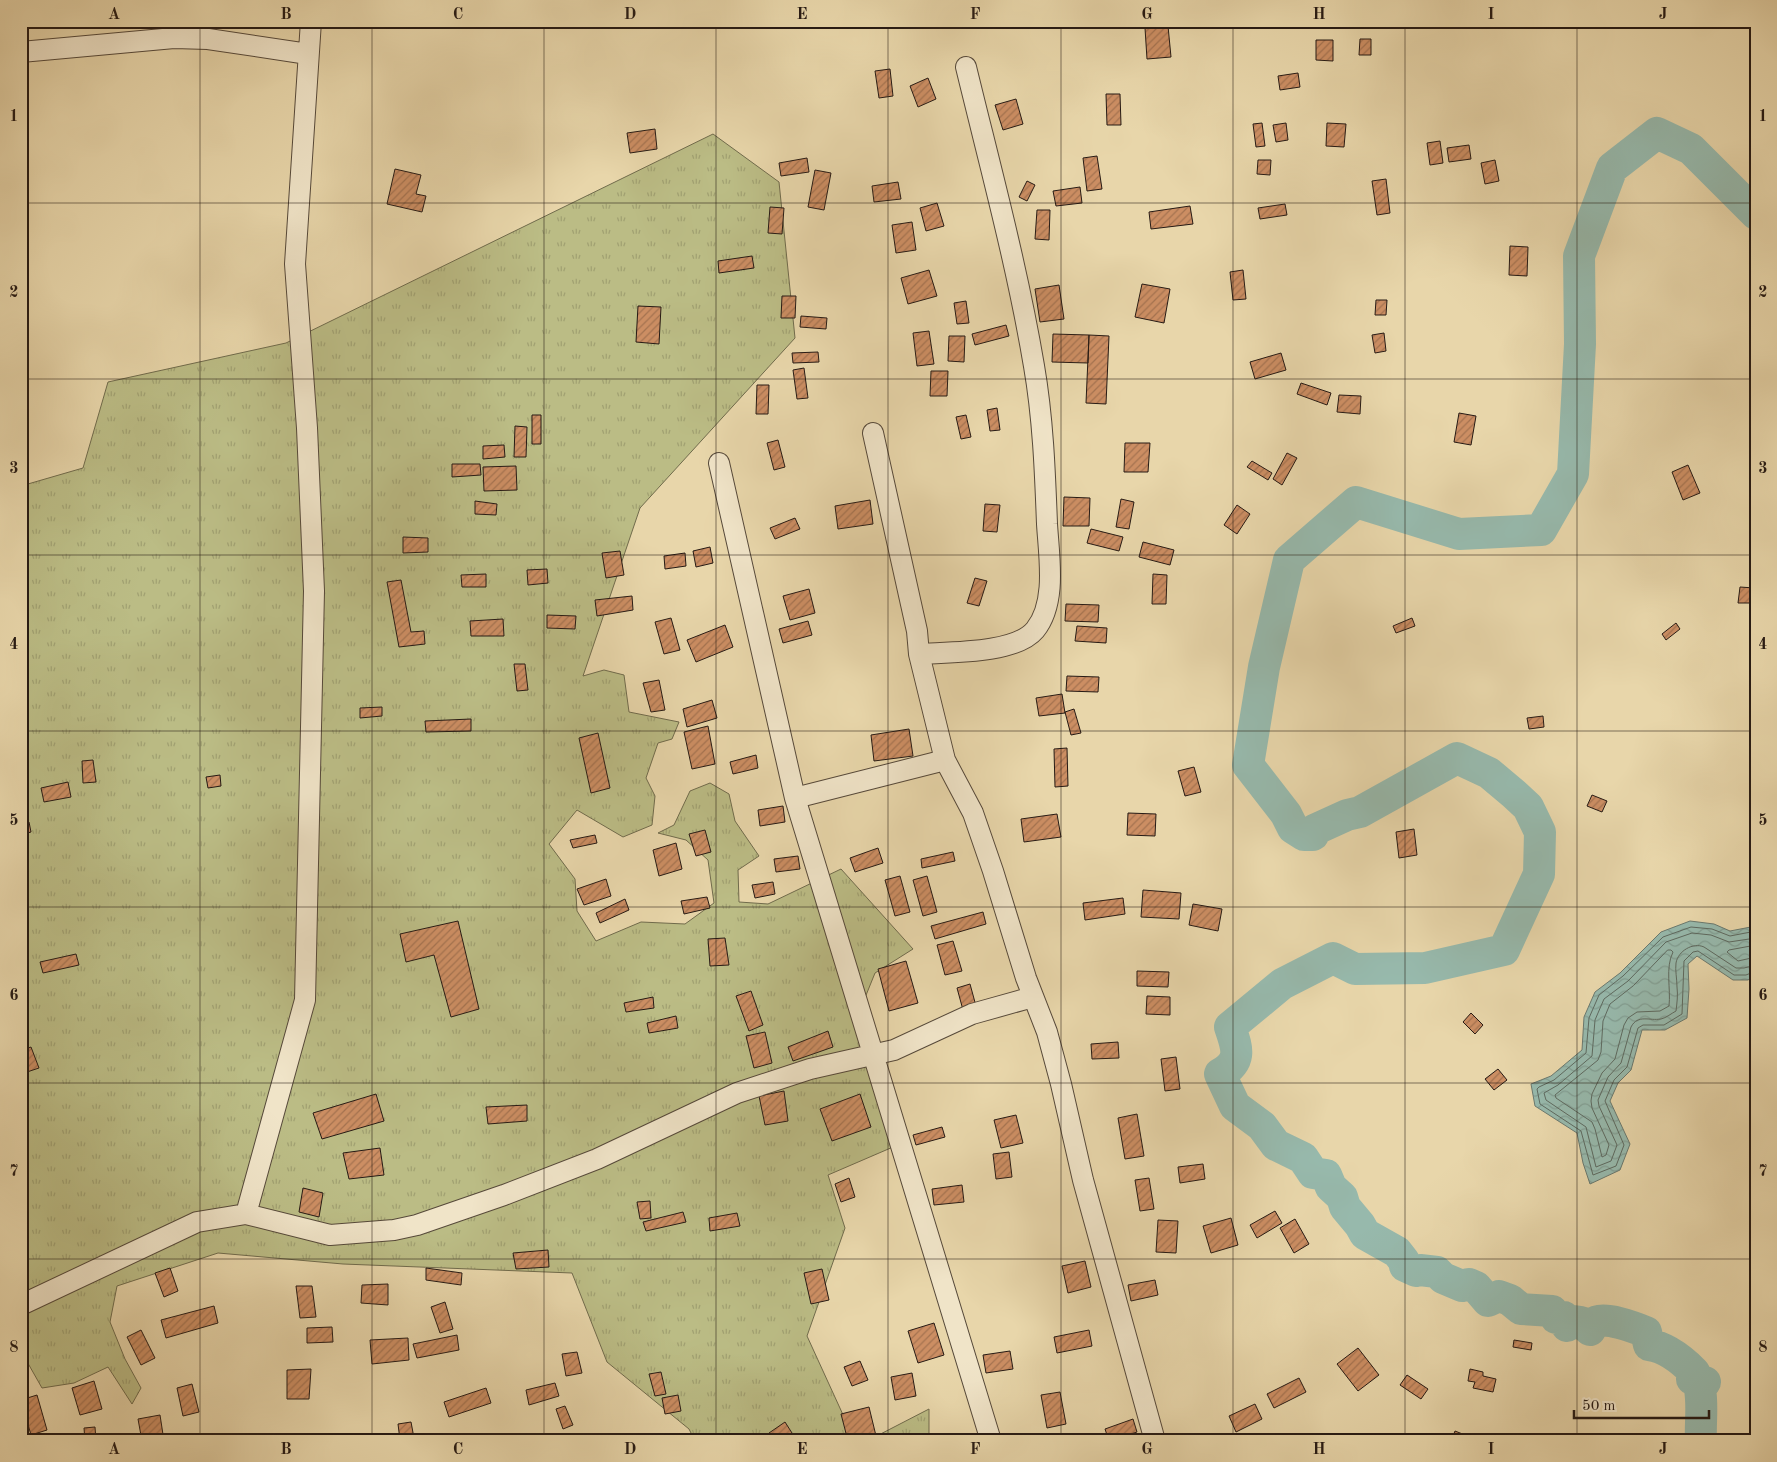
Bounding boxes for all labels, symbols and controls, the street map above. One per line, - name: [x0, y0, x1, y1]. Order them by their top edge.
- text: A: [108, 7, 120, 23]
- text: B: [280, 7, 292, 23]
- text: C: [453, 7, 463, 23]
- text: D: [624, 7, 636, 23]
- text: E: [796, 7, 808, 23]
- text: F: [970, 7, 981, 23]
- text: G: [1141, 7, 1153, 23]
- text: H: [1312, 7, 1326, 23]
- text: I: [1487, 7, 1495, 23]
- text: J: [1659, 7, 1668, 23]
- text: 1: [9, 109, 19, 125]
- text: 1: [1758, 109, 1768, 125]
- text: 2: [9, 285, 19, 301]
- text: 2: [1758, 285, 1768, 301]
- text: 3: [9, 461, 19, 477]
- text: 3: [1758, 461, 1768, 477]
- text: 4: [9, 637, 19, 653]
- text: 4: [1758, 637, 1768, 653]
- text: 5: [9, 813, 19, 829]
- text: 5: [1758, 813, 1768, 829]
- text: 6: [9, 988, 19, 1004]
- text: 6: [1758, 988, 1768, 1004]
- text: 7: [9, 1164, 19, 1180]
- text: 7: [1758, 1164, 1768, 1180]
- text: 8: [9, 1340, 19, 1356]
- text: 8: [1758, 1340, 1768, 1356]
- scale bar: [1574, 1387, 1710, 1419]
- text: 50 m: [1582, 1399, 1616, 1414]
- text: A: [108, 1442, 120, 1458]
- text: B: [280, 1442, 292, 1458]
- text: C: [453, 1442, 463, 1458]
- text: D: [624, 1442, 636, 1458]
- text: E: [796, 1442, 808, 1458]
- text: F: [970, 1442, 981, 1458]
- text: G: [1141, 1442, 1153, 1458]
- text: H: [1312, 1442, 1326, 1458]
- text: I: [1487, 1442, 1495, 1458]
- text: J: [1659, 1442, 1668, 1458]

